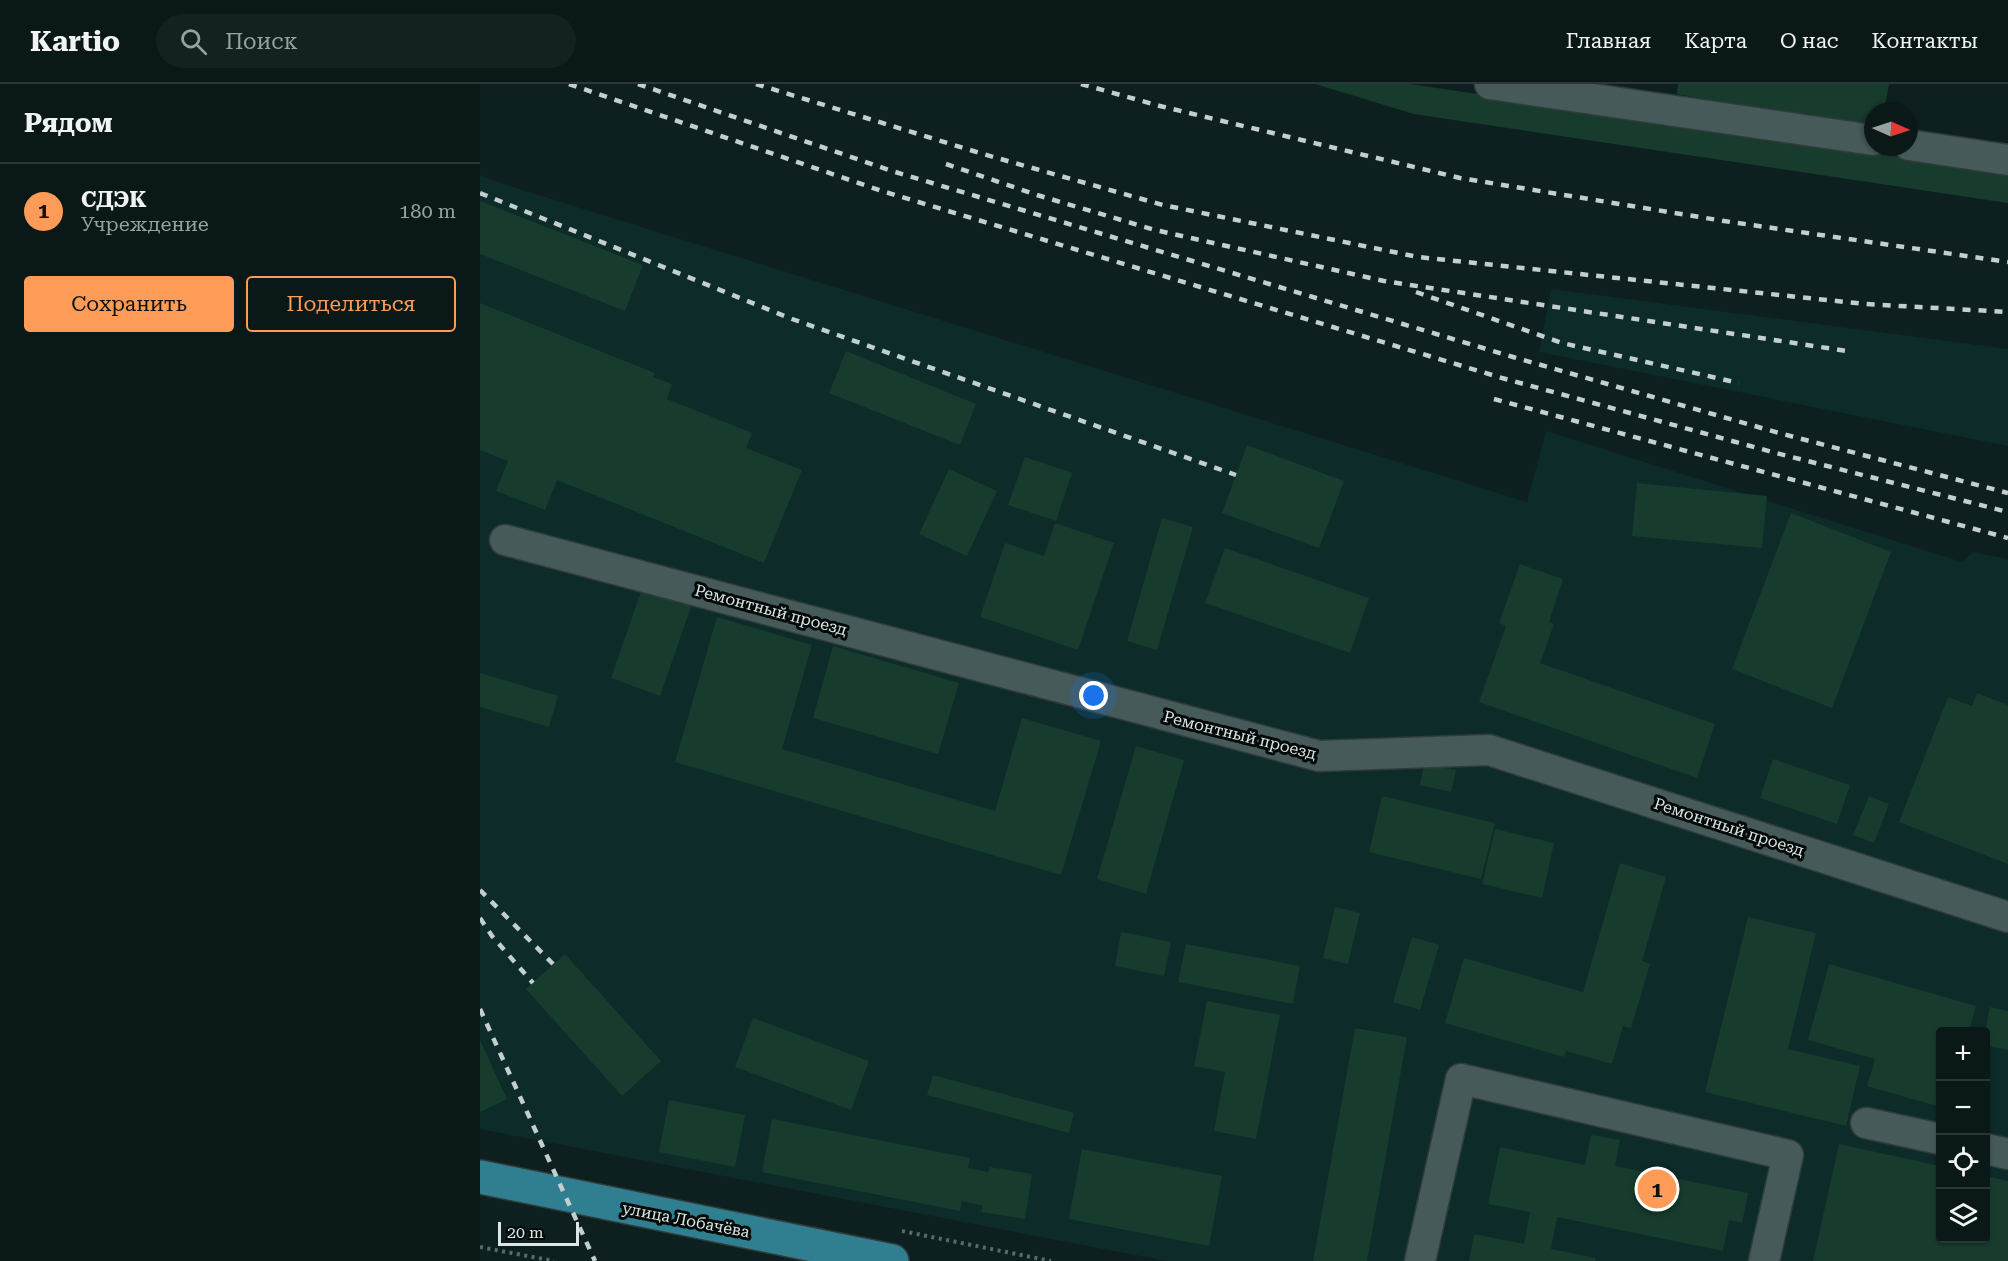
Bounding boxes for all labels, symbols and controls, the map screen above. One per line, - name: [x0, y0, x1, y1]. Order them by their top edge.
- search box: [156, 14, 576, 68]
- text: Kartio: [30, 25, 120, 58]
- icon: search: [177, 25, 210, 58]
- text: Поиск: [225, 29, 298, 54]
- text: Главная: [1566, 29, 1651, 53]
- text: Карта: [1684, 29, 1747, 53]
- text: О нас: [1780, 29, 1839, 53]
- text: Контакты: [1872, 29, 1978, 53]
- north arrow: [1864, 102, 1918, 156]
- text: Рядом: [24, 108, 113, 138]
- text: СДЭК: [81, 187, 147, 212]
- text: 1: [38, 199, 49, 223]
- text: 180 m: [399, 199, 456, 223]
- text: Учреждение: [81, 212, 209, 236]
- button: Сохранить: [24, 276, 234, 332]
- button: Поделиться: [246, 276, 456, 332]
- street label: Ремонтный проезд: [693, 581, 849, 639]
- your location: [1079, 681, 1108, 710]
- street label: Ремонтный проезд: [1162, 707, 1318, 763]
- street label: Ремонтный проезд: [1651, 794, 1807, 860]
- map controls: [1936, 1027, 1990, 1243]
- button: +: [1936, 1027, 1990, 1081]
- button: −: [1936, 1081, 1990, 1135]
- button: locate: [1936, 1135, 1990, 1189]
- pin: 1: [1638, 1166, 1676, 1212]
- button: layers: [1936, 1189, 1990, 1243]
- street label: улица Лобачёва: [621, 1198, 752, 1242]
- scale bar: [498, 1219, 579, 1246]
- text: 20 m: [507, 1223, 544, 1242]

